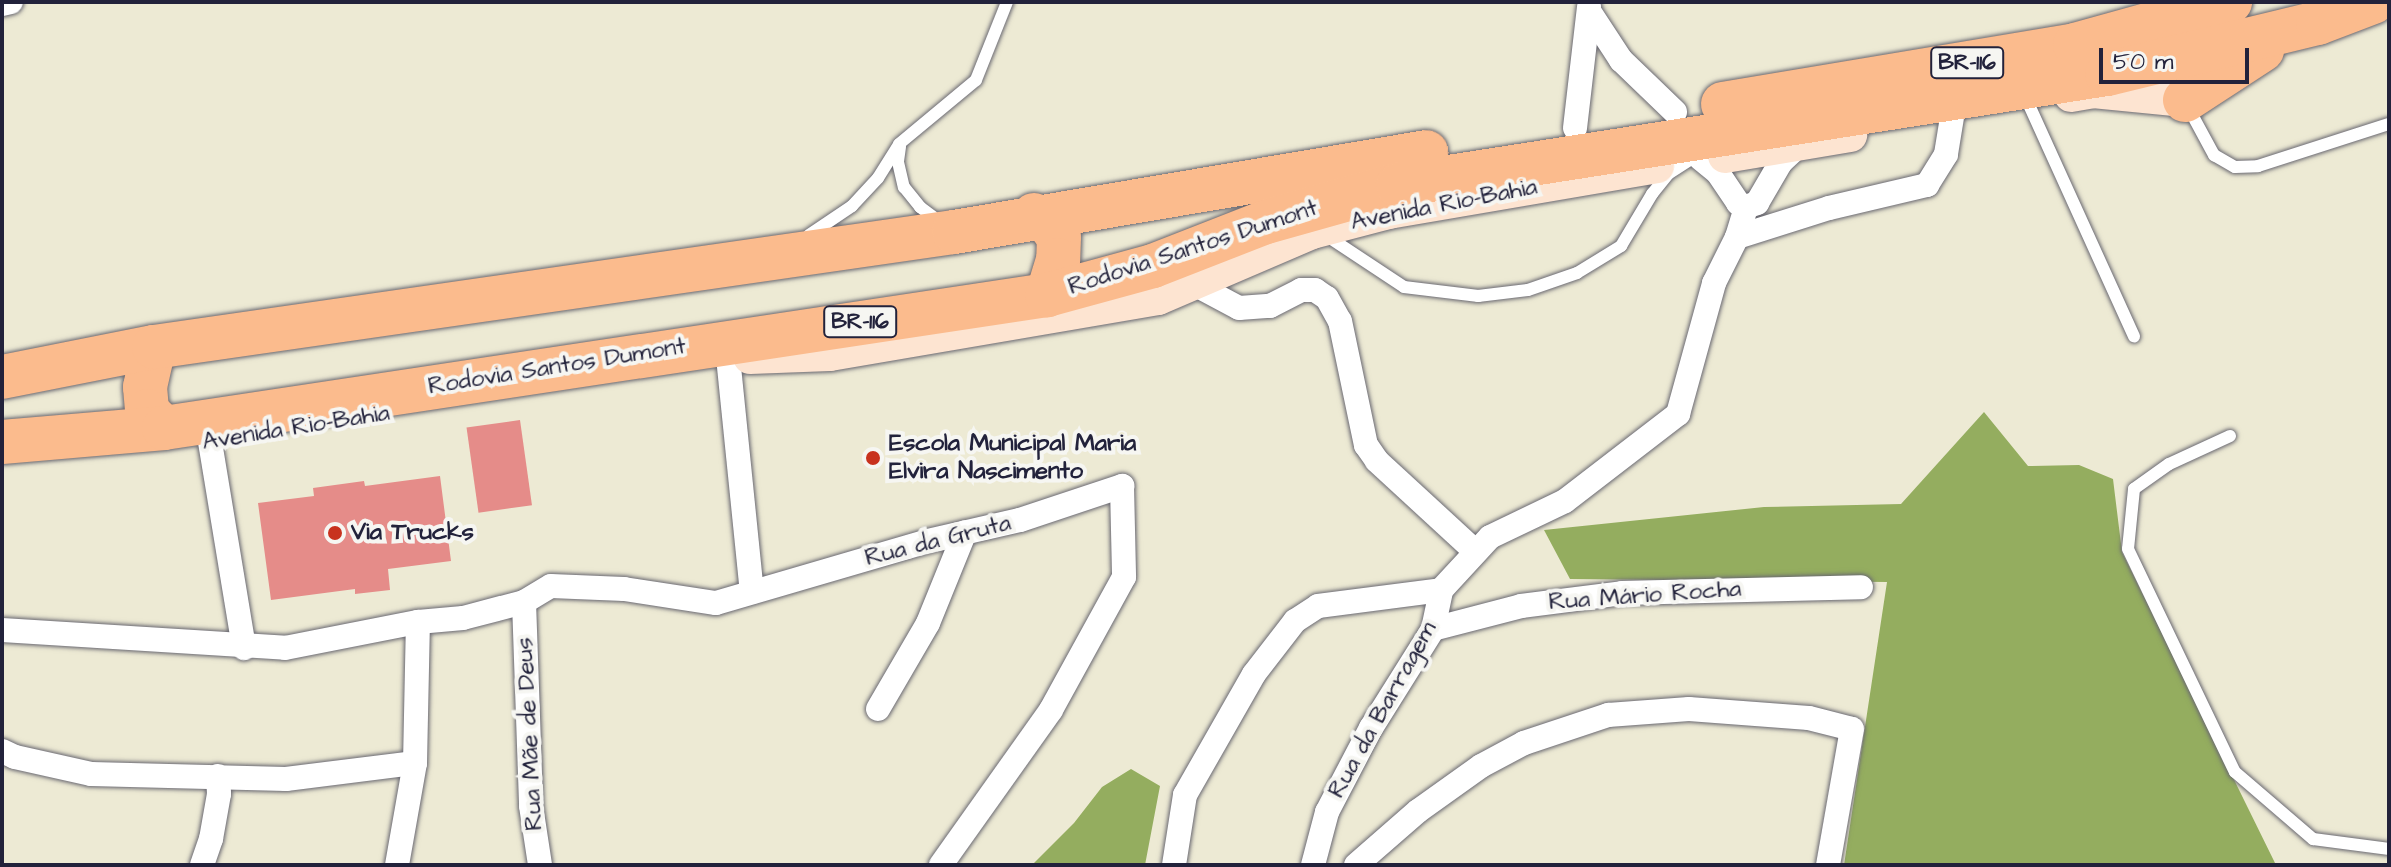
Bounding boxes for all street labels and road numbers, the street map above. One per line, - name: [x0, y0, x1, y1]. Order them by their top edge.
- road number: BR-116: [1929, 45, 2005, 81]
- street label: Avenida Rio-Bahia: [1348, 173, 1540, 237]
- street label: Rodovia Santos Dumont: [1065, 194, 1321, 302]
- road number: BR-116: [822, 304, 898, 340]
- street label: Rodovia Santos Dumont: [426, 332, 688, 402]
- street label: Avenida Rio-Bahia: [200, 399, 392, 457]
- street label: Rua da Gruta: [862, 509, 1014, 573]
- street label: Rua Mário Rocha: [1548, 575, 1742, 617]
- street label: Rua da Barragem: [1323, 617, 1443, 803]
- street label: Rua Mãe de Deus: [511, 637, 549, 831]

